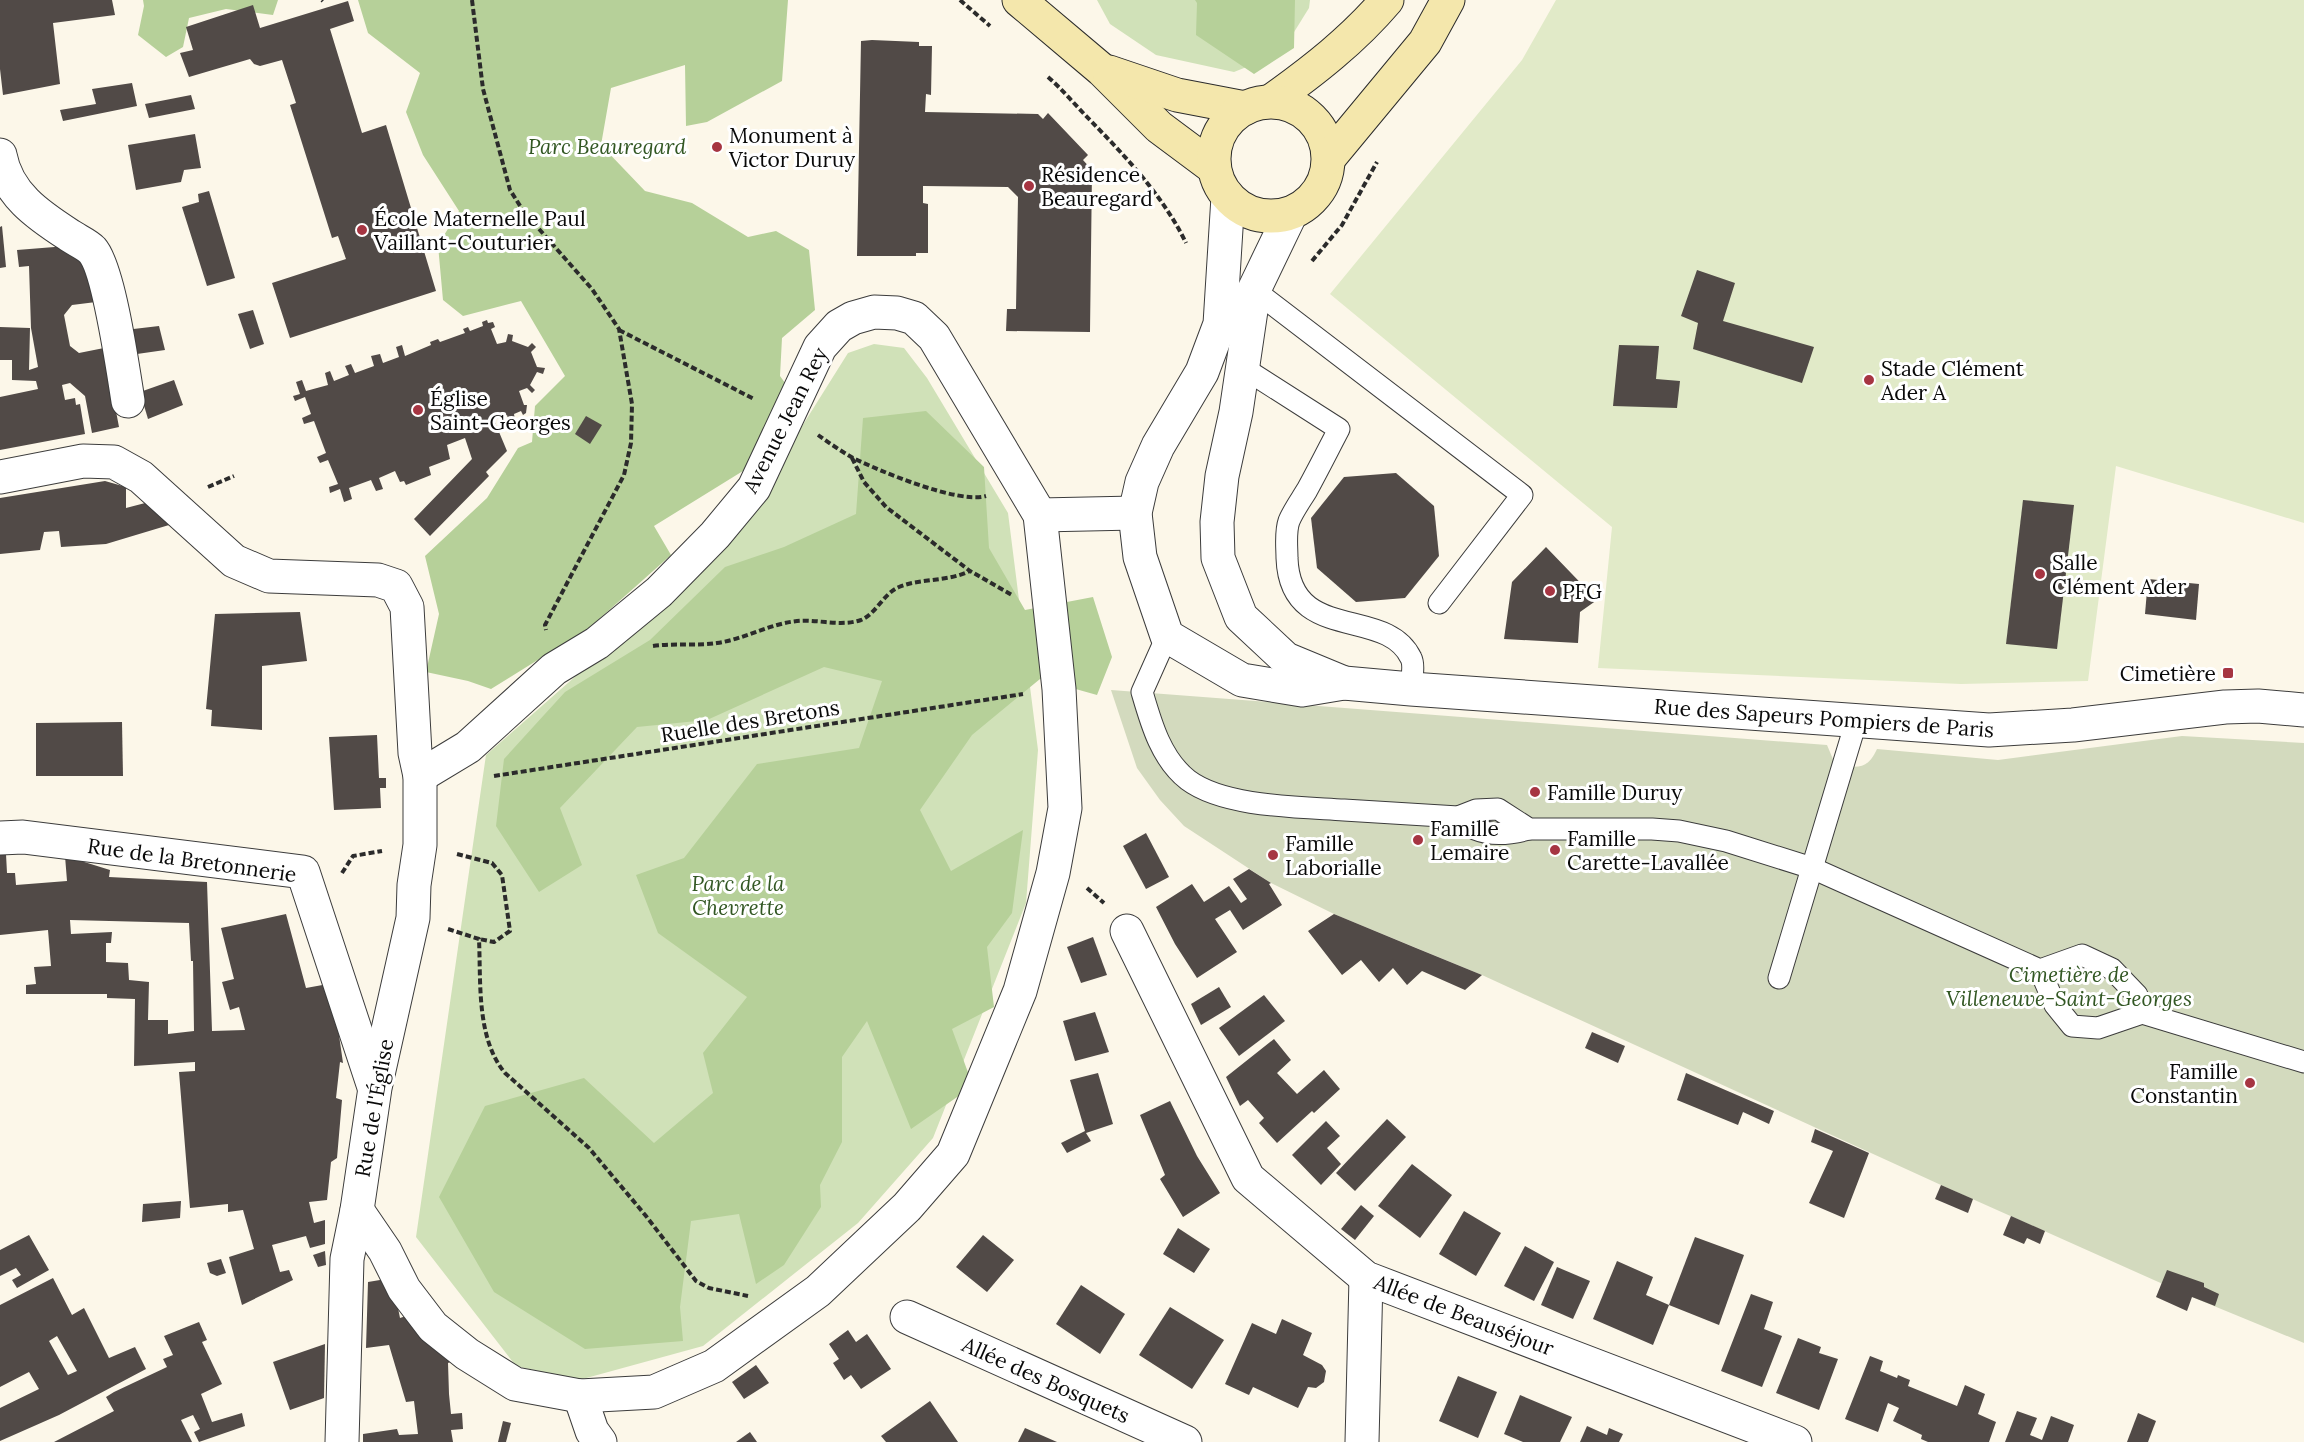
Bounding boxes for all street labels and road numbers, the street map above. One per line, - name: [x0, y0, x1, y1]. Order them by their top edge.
- street label: Avenue Jean Rey: [736, 343, 833, 498]
- street label: Rue des Sapeurs Pompiers de Paris: [1653, 693, 1995, 743]
- street label: Ruelle des Bretons: [659, 694, 841, 748]
- street label: Rue de la Bretonnerie: [86, 832, 298, 888]
- street label: Rue de l'Église: [349, 1037, 399, 1179]
- street label: Allée de Beauséjour: [1369, 1268, 1558, 1362]
- street label: Allée des Bosquets: [957, 1331, 1134, 1429]

